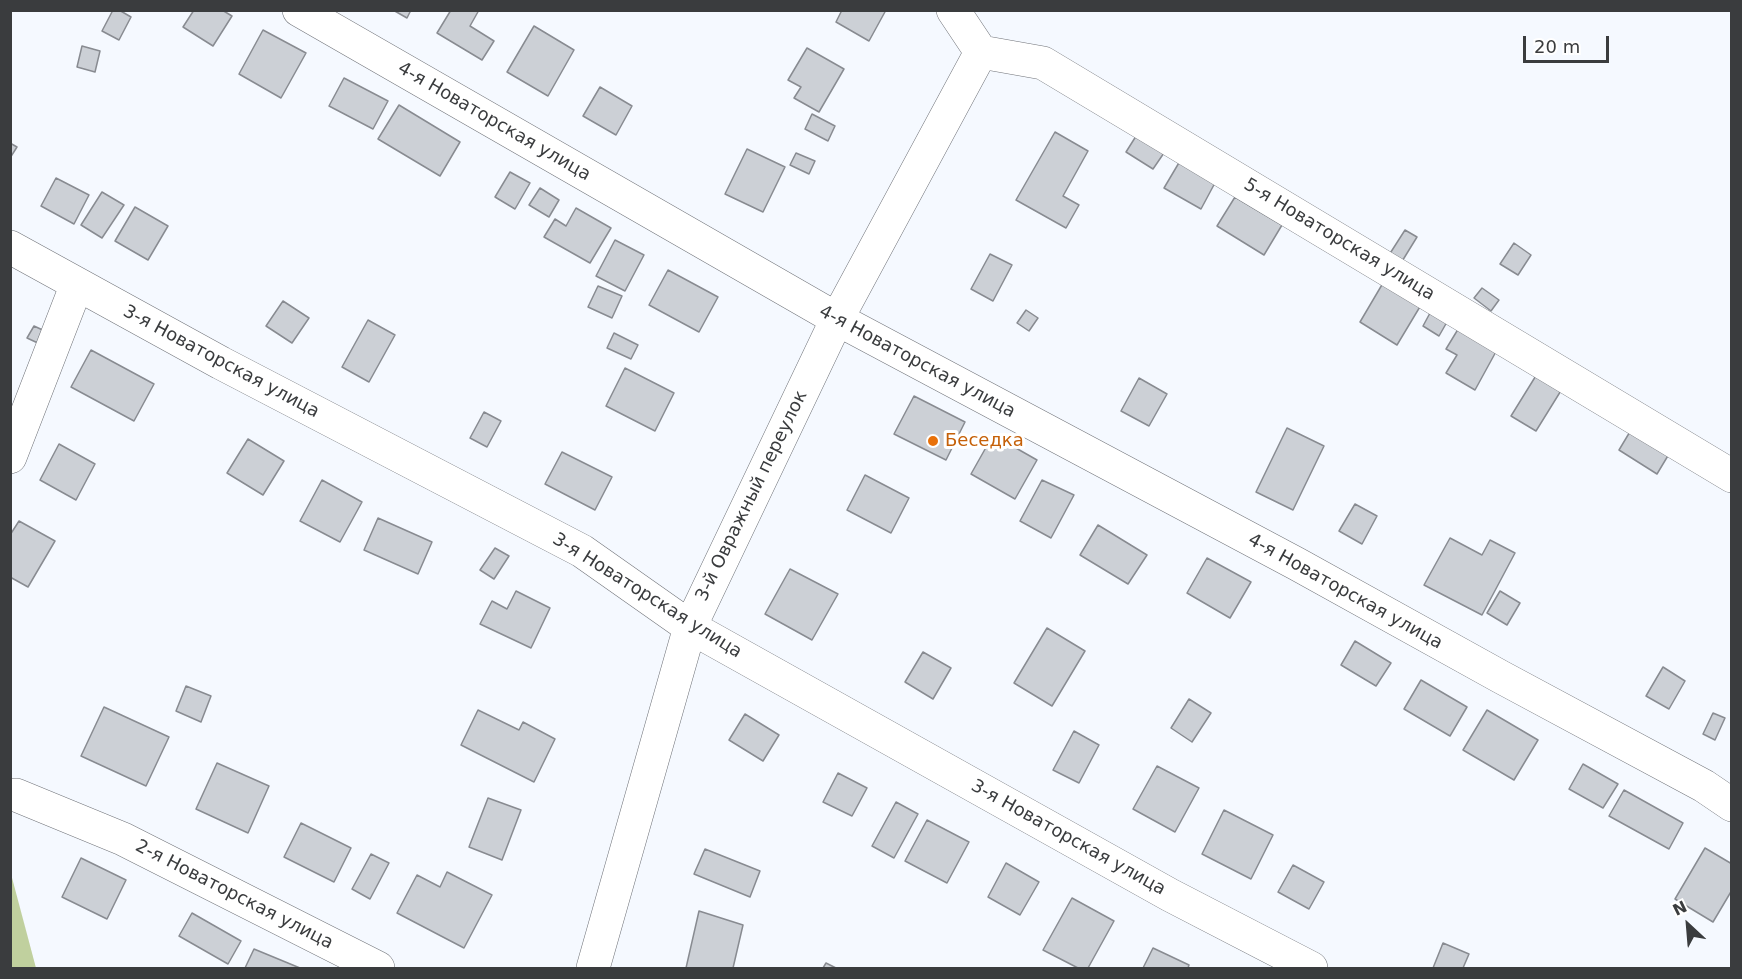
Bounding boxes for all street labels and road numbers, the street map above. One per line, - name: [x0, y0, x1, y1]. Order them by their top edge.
- street label: 4-я Новаторская улица: [394, 58, 594, 186]
- street label: 5-я Новаторская улица: [1240, 174, 1438, 306]
- street label: 3-я Новаторская улица: [119, 301, 323, 423]
- street label: 4-я Новаторская улица: [815, 301, 1019, 423]
- street label: 3-й Овражный переулок: [692, 387, 812, 605]
- street label: 3-я Новаторская улица: [548, 529, 746, 663]
- street label: 4-я Новаторская улица: [1244, 529, 1446, 655]
- street label: 3-я Новаторская улица: [967, 775, 1169, 901]
- street label: 2-я Новаторская улица: [131, 836, 337, 954]

